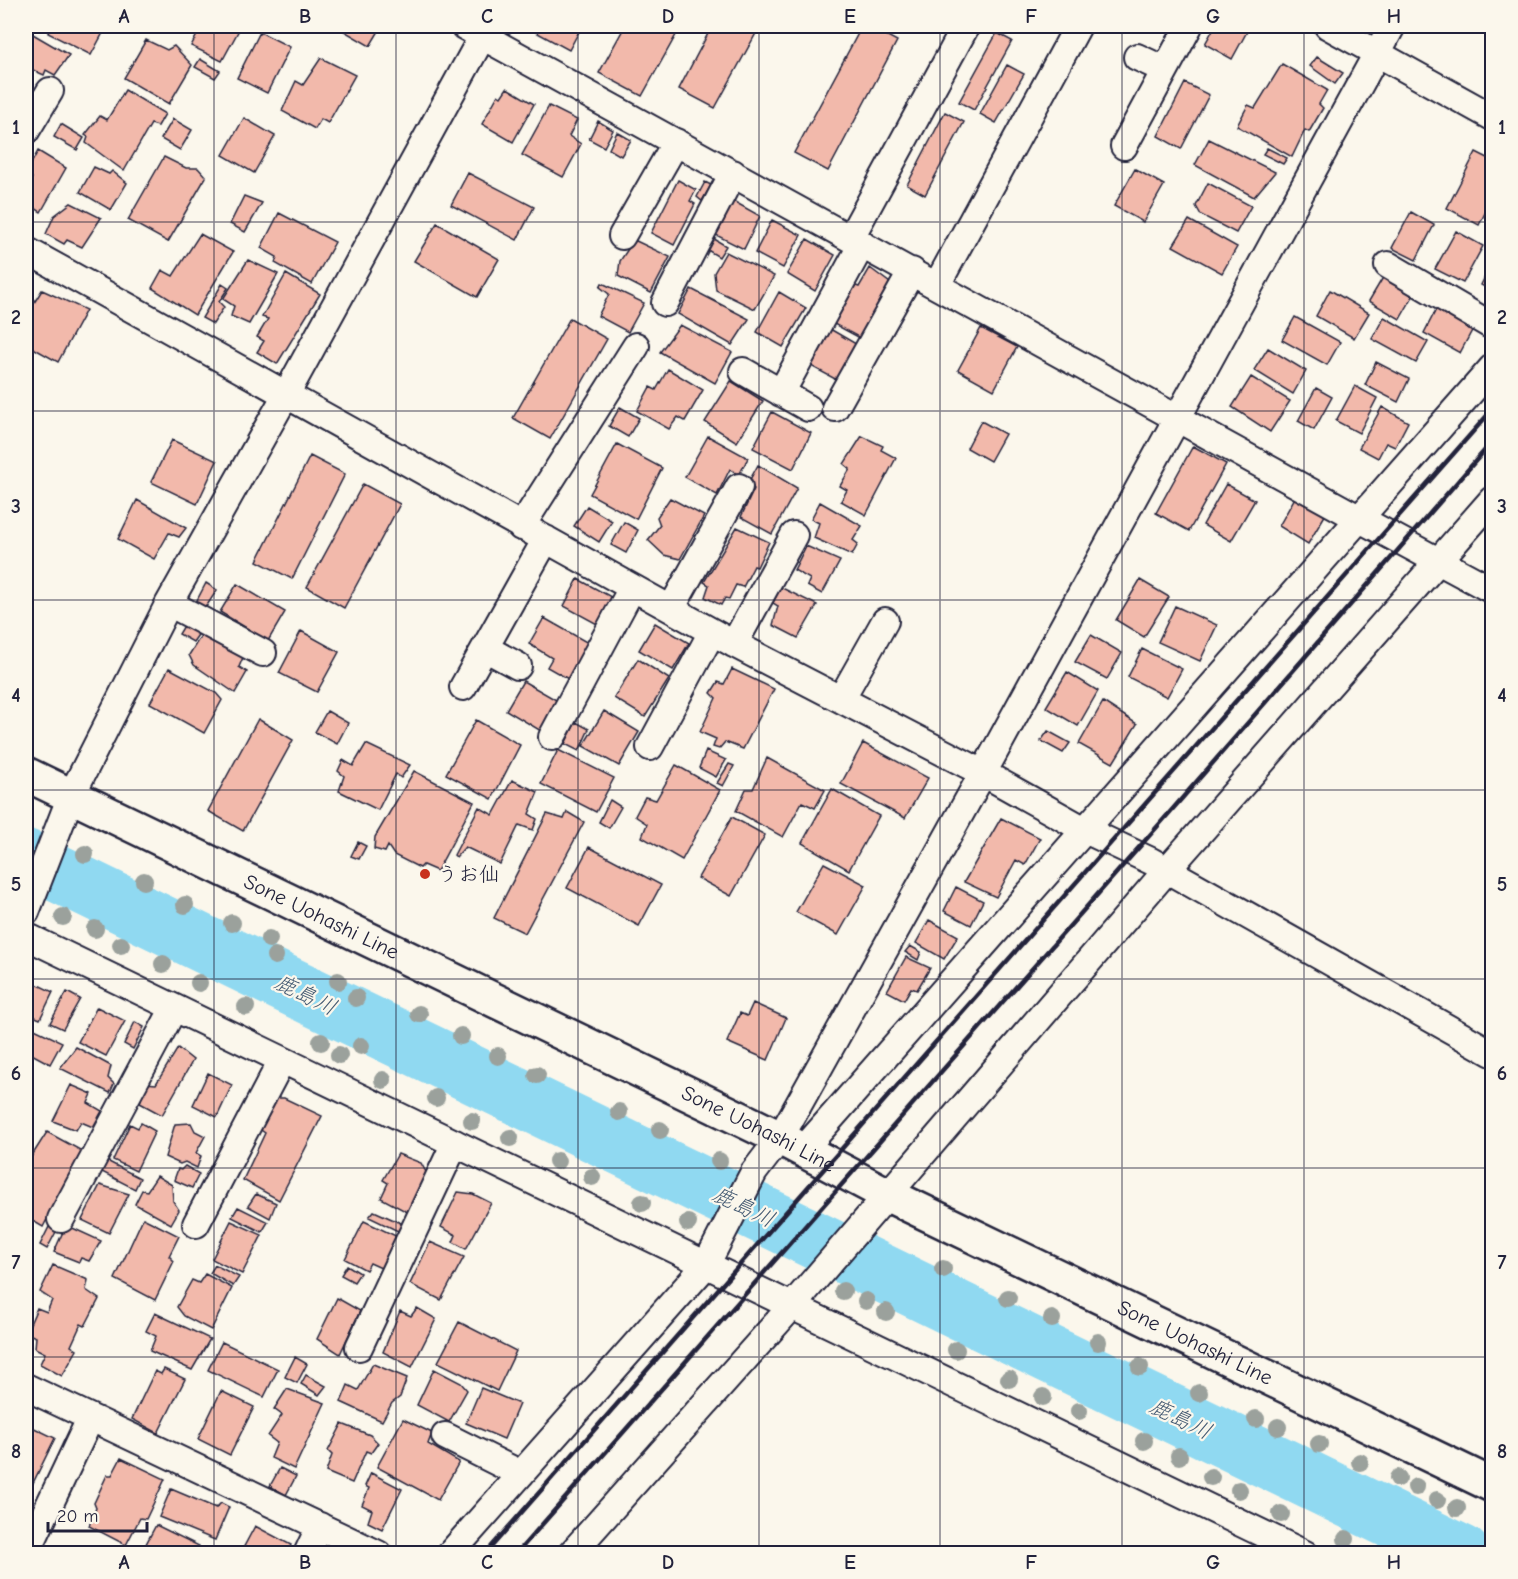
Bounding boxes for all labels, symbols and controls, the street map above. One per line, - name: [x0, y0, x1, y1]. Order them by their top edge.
- text: A: [118, 5, 130, 28]
- text: B: [299, 5, 311, 28]
- text: C: [481, 5, 493, 28]
- text: D: [662, 5, 674, 28]
- text: E: [844, 5, 856, 28]
- text: F: [1025, 5, 1037, 28]
- text: G: [1206, 5, 1220, 28]
- text: H: [1387, 5, 1401, 28]
- text: 1: [12, 116, 20, 139]
- text: 1: [1498, 116, 1506, 139]
- text: 2: [11, 306, 21, 329]
- text: 2: [1497, 306, 1507, 329]
- text: 3: [11, 495, 21, 518]
- text: 3: [1497, 495, 1507, 518]
- text: 4: [11, 684, 21, 707]
- text: 4: [1497, 684, 1507, 707]
- place label: うお仙: [437, 862, 500, 886]
- marker: うお仙: [418, 867, 432, 881]
- street label: Sone Uohashi Line: [240, 869, 403, 964]
- text: 5: [11, 873, 21, 896]
- text: 5: [1497, 873, 1507, 896]
- water label: 鹿島川: [270, 969, 341, 1021]
- text: 6: [11, 1062, 21, 1085]
- text: 6: [1497, 1062, 1507, 1085]
- street label: Sone Uohashi Line: [678, 1080, 840, 1177]
- water label: 鹿島川: [708, 1181, 779, 1233]
- text: 7: [12, 1251, 21, 1274]
- text: 7: [1498, 1251, 1507, 1274]
- street label: Sone Uohashi Line: [1114, 1295, 1276, 1390]
- water label: 鹿島川: [1145, 1393, 1216, 1445]
- text: 8: [11, 1440, 21, 1463]
- text: 8: [1497, 1440, 1507, 1463]
- scale bar: [48, 1495, 147, 1533]
- text: 20 m: [57, 1506, 98, 1527]
- text: A: [118, 1551, 130, 1574]
- text: B: [299, 1551, 311, 1574]
- text: C: [481, 1551, 493, 1574]
- text: D: [662, 1551, 674, 1574]
- text: E: [844, 1551, 856, 1574]
- text: F: [1025, 1551, 1037, 1574]
- text: G: [1206, 1551, 1220, 1574]
- text: H: [1387, 1551, 1401, 1574]

